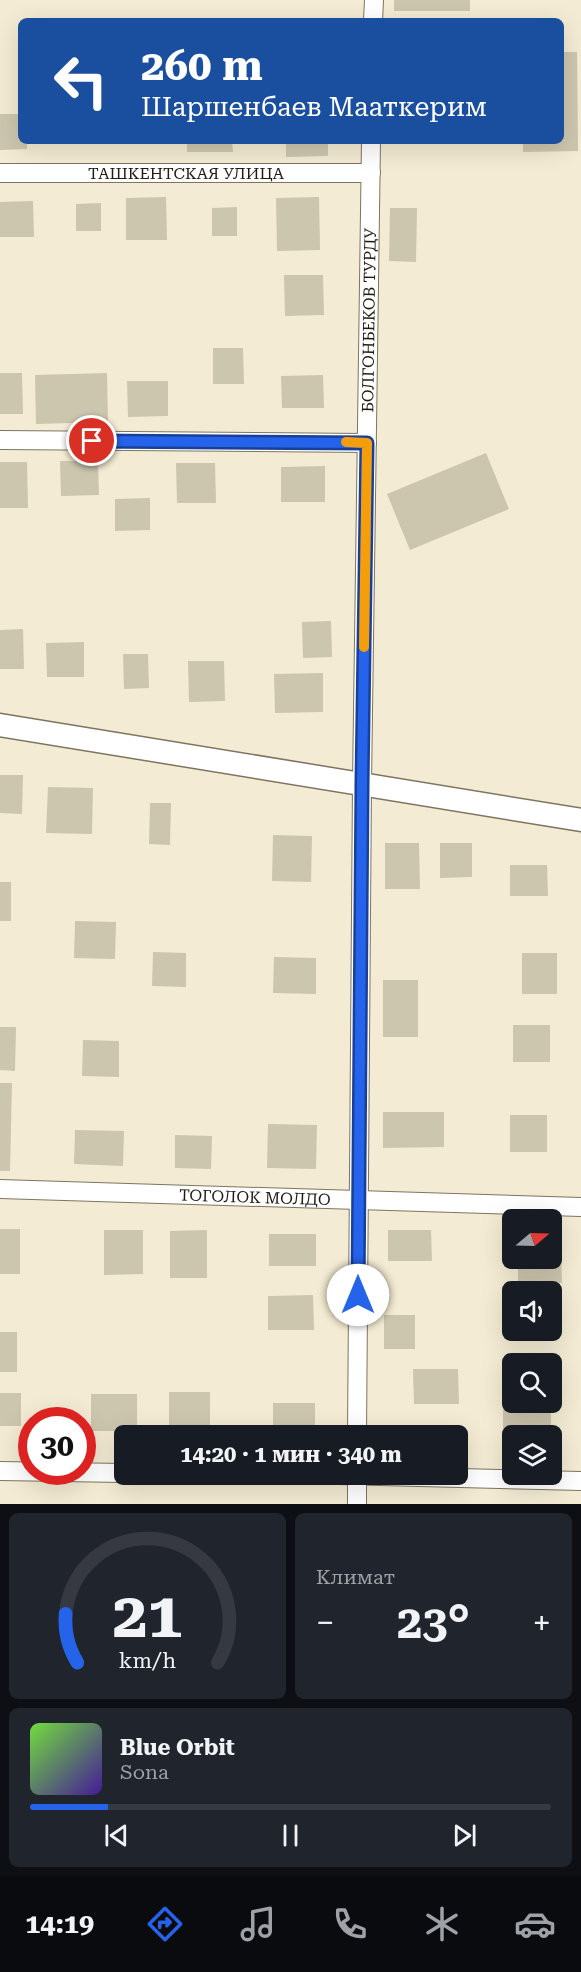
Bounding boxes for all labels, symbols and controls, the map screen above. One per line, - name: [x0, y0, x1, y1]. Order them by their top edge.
- text: 260 m: [141, 41, 263, 90]
- icon: left: [42, 42, 120, 120]
- text: Шаршенбаев Мааткерим: [141, 91, 487, 123]
- street label: ТАШКЕНТСКАЯ УЛИЦА: [88, 164, 285, 183]
- street label: БОЛГОНБЕКОВ ТУРДУ: [358, 227, 380, 413]
- pin: [66, 415, 117, 466]
- icon: arrive: [75, 424, 108, 457]
- street label: ТОГОЛОК МОЛДО: [179, 1186, 331, 1209]
- north arrow: [502, 1209, 562, 1269]
- map controls: [502, 1209, 562, 1485]
- position arrow: [326, 1263, 390, 1327]
- button: sound: [502, 1281, 562, 1341]
- button: search: [502, 1353, 562, 1413]
- speed limit sign: 30: [18, 1407, 96, 1485]
- button: layers: [502, 1425, 562, 1485]
- text: 14:20 · 1 мин · 340 m: [180, 1442, 402, 1467]
- text: Климат: [316, 1565, 395, 1589]
- text: 21: [113, 1579, 182, 1652]
- text: 23°: [397, 1596, 470, 1649]
- text: −: [316, 1603, 334, 1642]
- text: +: [533, 1603, 551, 1642]
- text: km/h: [119, 1648, 176, 1673]
- text: Blue Orbit: [120, 1735, 235, 1760]
- text: Sona: [120, 1760, 169, 1784]
- icon: previous: [100, 1819, 133, 1852]
- icon: pause: [274, 1819, 307, 1852]
- icon: next: [448, 1819, 481, 1852]
- icon: directions: [144, 1903, 186, 1945]
- icon: music: [237, 1903, 279, 1945]
- icon: phone: [329, 1903, 371, 1945]
- icon: climate: [421, 1903, 463, 1945]
- icon: car: [514, 1903, 556, 1945]
- text: 14:19: [25, 1908, 94, 1940]

